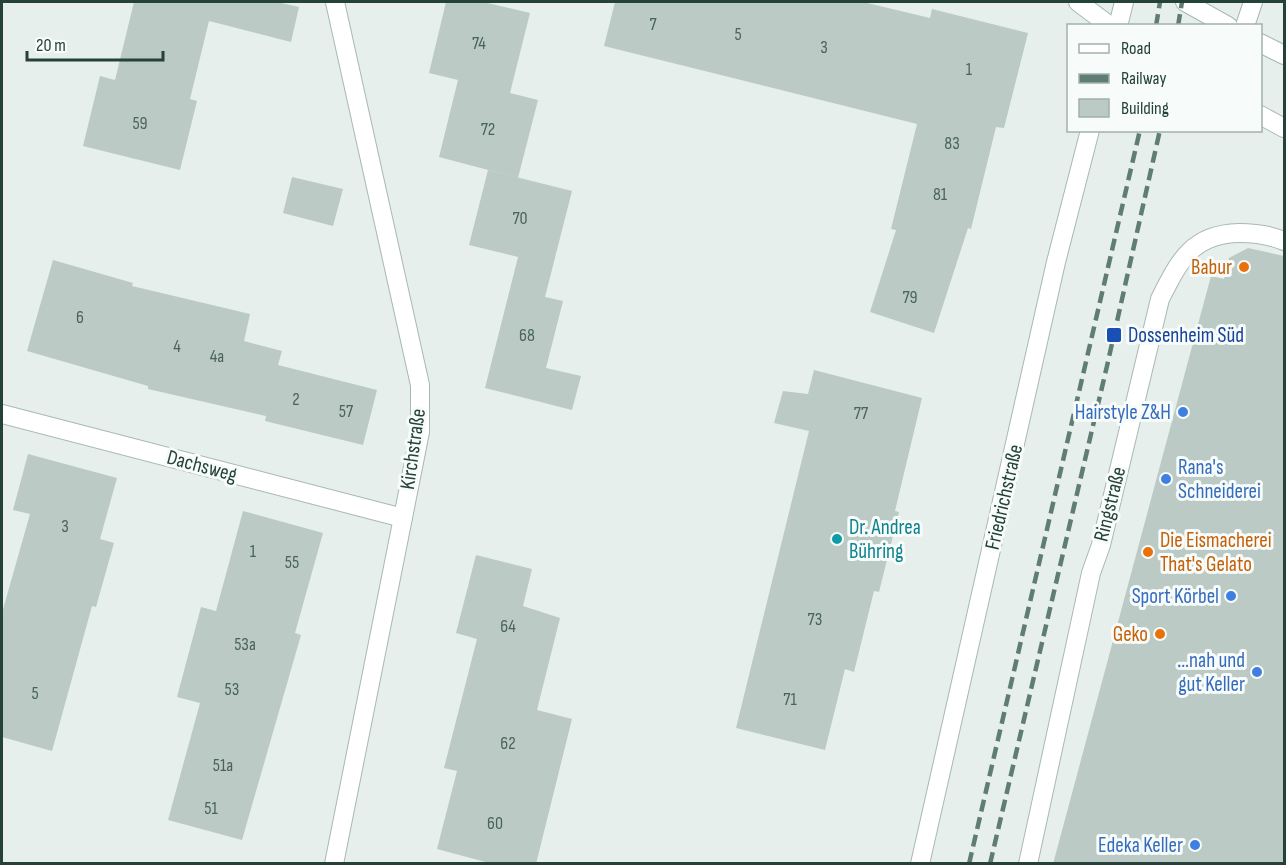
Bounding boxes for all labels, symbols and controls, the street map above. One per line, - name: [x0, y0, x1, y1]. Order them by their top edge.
- house number: 7: [649, 14, 657, 35]
- scale bar: [27, 24, 164, 62]
- house number: 5: [734, 24, 742, 45]
- legend: [1067, 24, 1262, 132]
- house number: 74: [472, 33, 486, 54]
- text: 20 m: [36, 35, 66, 56]
- house number: 3: [820, 37, 828, 58]
- text: Road: [1121, 38, 1151, 59]
- house number: 1: [966, 59, 973, 80]
- text: Railway: [1121, 68, 1166, 89]
- text: Building: [1121, 98, 1169, 119]
- house number: 59: [132, 113, 148, 134]
- house number: 72: [481, 119, 495, 140]
- house number: 83: [944, 133, 960, 154]
- house number: 81: [933, 184, 948, 205]
- house number: 70: [512, 208, 528, 229]
- place label: Babur: [1191, 255, 1232, 280]
- marker: Babur: [1237, 260, 1251, 274]
- house number: 79: [902, 287, 918, 308]
- house number: 6: [76, 307, 84, 328]
- place label: Dossenheim Süd: [1128, 323, 1244, 348]
- house number: 68: [519, 325, 535, 346]
- marker: Dossenheim Süd: [1105, 326, 1123, 344]
- house number: 4: [173, 336, 181, 357]
- house number: 4a: [210, 346, 224, 367]
- house number: 2: [292, 389, 300, 410]
- place label: Hairstyle Z&H: [1075, 400, 1171, 425]
- house number: 57: [339, 401, 354, 422]
- house number: 77: [854, 403, 869, 424]
- marker: Hairstyle Z&H: [1176, 405, 1190, 419]
- street label: Kirchstraße: [395, 407, 431, 491]
- street label: Friedrichstraße: [980, 442, 1028, 552]
- street label: Dachsweg: [164, 445, 240, 487]
- place label: Rana's Schneiderei: [1178, 455, 1261, 504]
- street label: Ringstraße: [1089, 464, 1131, 544]
- marker: Rana's Schneiderei: [1159, 472, 1173, 486]
- place label: Dr. Andrea Bühring: [849, 515, 921, 564]
- house number: 3: [61, 516, 69, 537]
- place label: Die Eismacherei That's Gelato: [1160, 528, 1272, 577]
- marker: Dr. Andrea Bühring: [830, 532, 844, 546]
- house number: 1: [250, 541, 257, 562]
- marker: Die Eismacherei That's Gelato: [1141, 545, 1155, 559]
- house number: 55: [285, 552, 299, 573]
- place label: Sport Körbel: [1132, 584, 1219, 609]
- marker: Sport Körbel: [1224, 589, 1238, 603]
- house number: 73: [808, 609, 822, 630]
- house number: 64: [500, 616, 516, 637]
- place label: Geko: [1113, 622, 1148, 647]
- marker: Geko: [1153, 627, 1167, 641]
- house number: 53a: [234, 634, 256, 655]
- place label: …nah und gut Keller: [1178, 648, 1245, 697]
- marker: …nah und gut Keller: [1250, 665, 1264, 679]
- house number: 53: [225, 679, 239, 700]
- house number: 5: [31, 683, 39, 704]
- house number: 71: [783, 689, 797, 710]
- house number: 62: [500, 733, 516, 754]
- house number: 51a: [213, 755, 233, 776]
- house number: 51: [204, 798, 218, 819]
- house number: 60: [487, 813, 503, 834]
- place label: Edeka Keller: [1098, 833, 1183, 858]
- marker: Edeka Keller: [1188, 838, 1202, 852]

